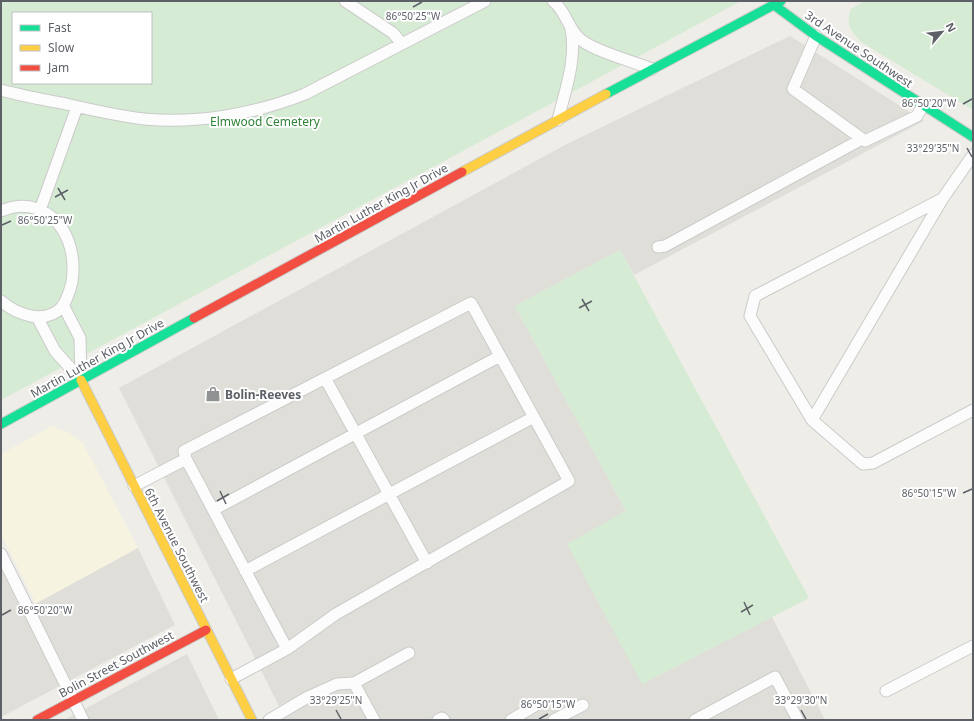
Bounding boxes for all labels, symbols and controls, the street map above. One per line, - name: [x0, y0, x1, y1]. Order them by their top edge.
- street label: 3rd Avenue Southwest: [802, 7, 917, 92]
- text: 86°50'25"W: [386, 9, 441, 23]
- legend: [12, 12, 152, 84]
- north arrow: [922, 12, 962, 52]
- text: Fast: [48, 19, 72, 36]
- text: N: [943, 20, 960, 35]
- text: Slow: [48, 39, 75, 56]
- text: Jam: [47, 59, 69, 76]
- text: 86°50'20"W: [902, 96, 957, 110]
- park label: Elmwood Cemetery: [210, 113, 321, 130]
- text: 33°29'35"N: [907, 141, 959, 155]
- street label: Martin Luther King Jr Drive: [311, 159, 451, 247]
- text: 86°50'25"W: [18, 213, 73, 227]
- street label: Martin Luther King Jr Drive: [27, 314, 167, 402]
- shop icon: Bolin-Reeves: [204, 385, 222, 403]
- place label: Bolin-Reeves: [225, 386, 301, 403]
- street label: 6th Avenue Southwest: [141, 485, 214, 606]
- text: 86°50'15"W: [902, 486, 957, 500]
- text: 86°50'20"W: [18, 603, 73, 617]
- street label: Bolin Street Southwest: [56, 626, 177, 701]
- text: 33°29'25"N: [310, 693, 362, 707]
- text: 33°29'30"N: [775, 693, 827, 707]
- text: 86°50'15"W: [521, 697, 576, 711]

